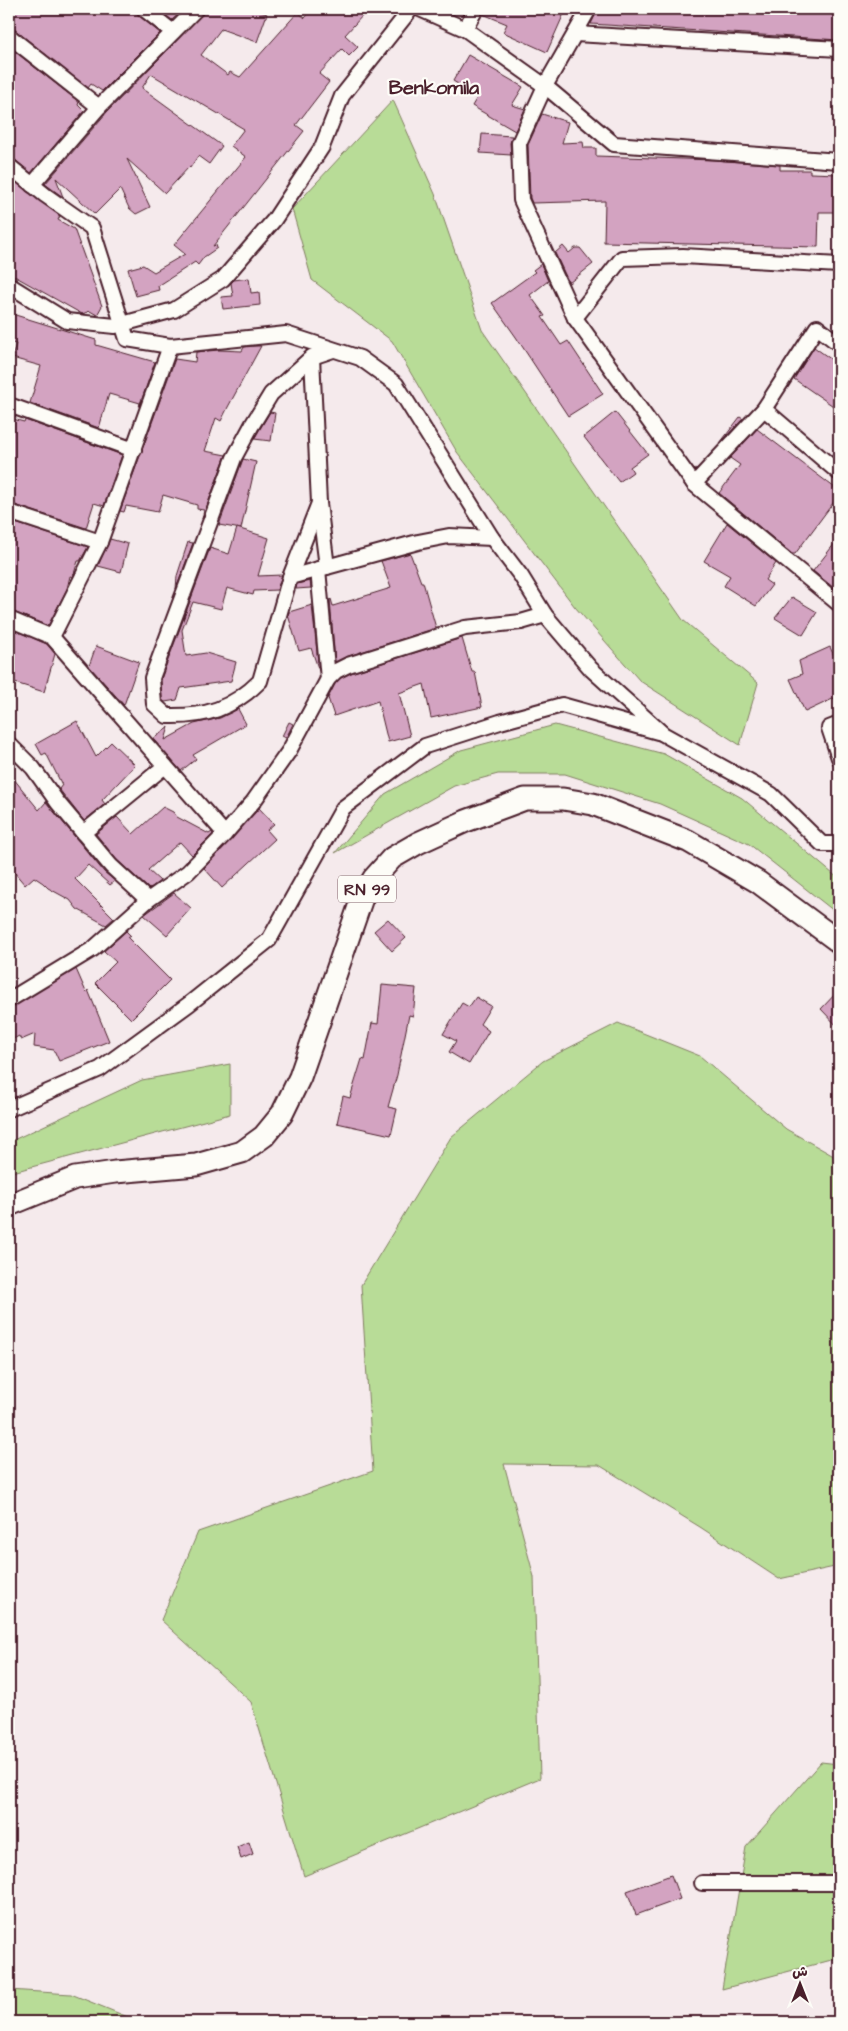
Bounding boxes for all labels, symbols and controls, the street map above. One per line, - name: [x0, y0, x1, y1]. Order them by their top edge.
- district label: Benkomila: [389, 74, 480, 102]
- road number: RN 99: [338, 876, 396, 902]
- north arrow: [776, 1958, 826, 2008]
- text: ش: [792, 1962, 808, 1982]

